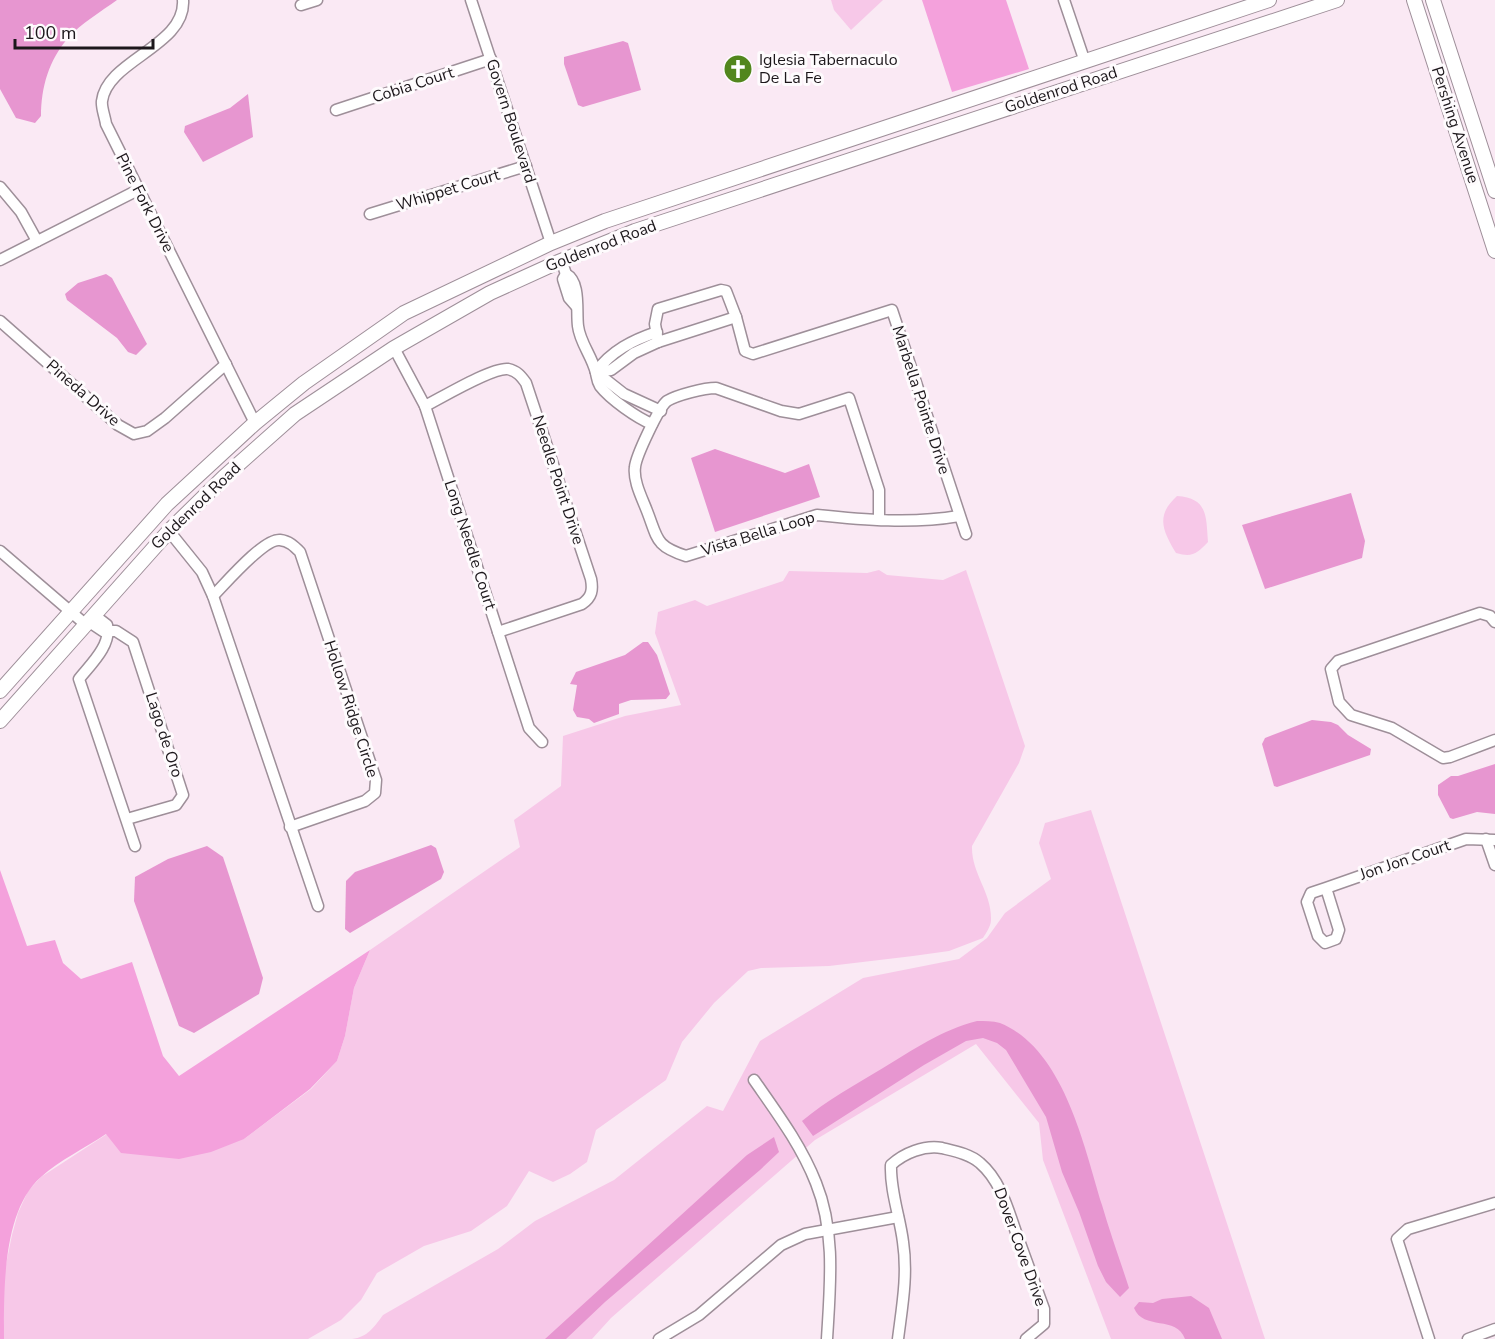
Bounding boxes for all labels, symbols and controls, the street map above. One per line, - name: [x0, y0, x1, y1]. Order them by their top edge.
- scale bar: [15, 12, 153, 50]
- text: 100 m: [24, 21, 76, 45]
- place label: Iglesia Tabernaculo De La Fe: [759, 49, 898, 89]
- church icon: Iglesia Tabernaculo De La Fe: [722, 53, 754, 85]
- street label: Govern Boulevard: [481, 56, 541, 186]
- street label: Cobia Court: [369, 61, 457, 109]
- street label: Goldenrod Road: [1002, 61, 1120, 119]
- street label: Pershing Avenue: [1426, 64, 1484, 186]
- street label: Pine Fork Drive: [111, 150, 179, 256]
- street label: Whippet Court: [394, 164, 503, 216]
- street label: Goldenrod Road: [542, 215, 660, 277]
- street label: Marbella Pointe Drive: [887, 323, 955, 477]
- street label: Pineda Drive: [41, 355, 125, 431]
- street label: Needle Point Drive: [527, 413, 589, 547]
- street label: Goldenrod Road: [146, 457, 246, 555]
- street label: Long Needle Court: [439, 477, 502, 613]
- street label: Vista Bella Loop: [698, 506, 817, 562]
- street label: Hollow Ridge Circle: [318, 637, 384, 781]
- street label: Lago de Oro: [140, 690, 188, 780]
- street label: Jon Jon Court: [1356, 834, 1454, 886]
- street label: Dover Cove Drive: [988, 1185, 1052, 1309]

